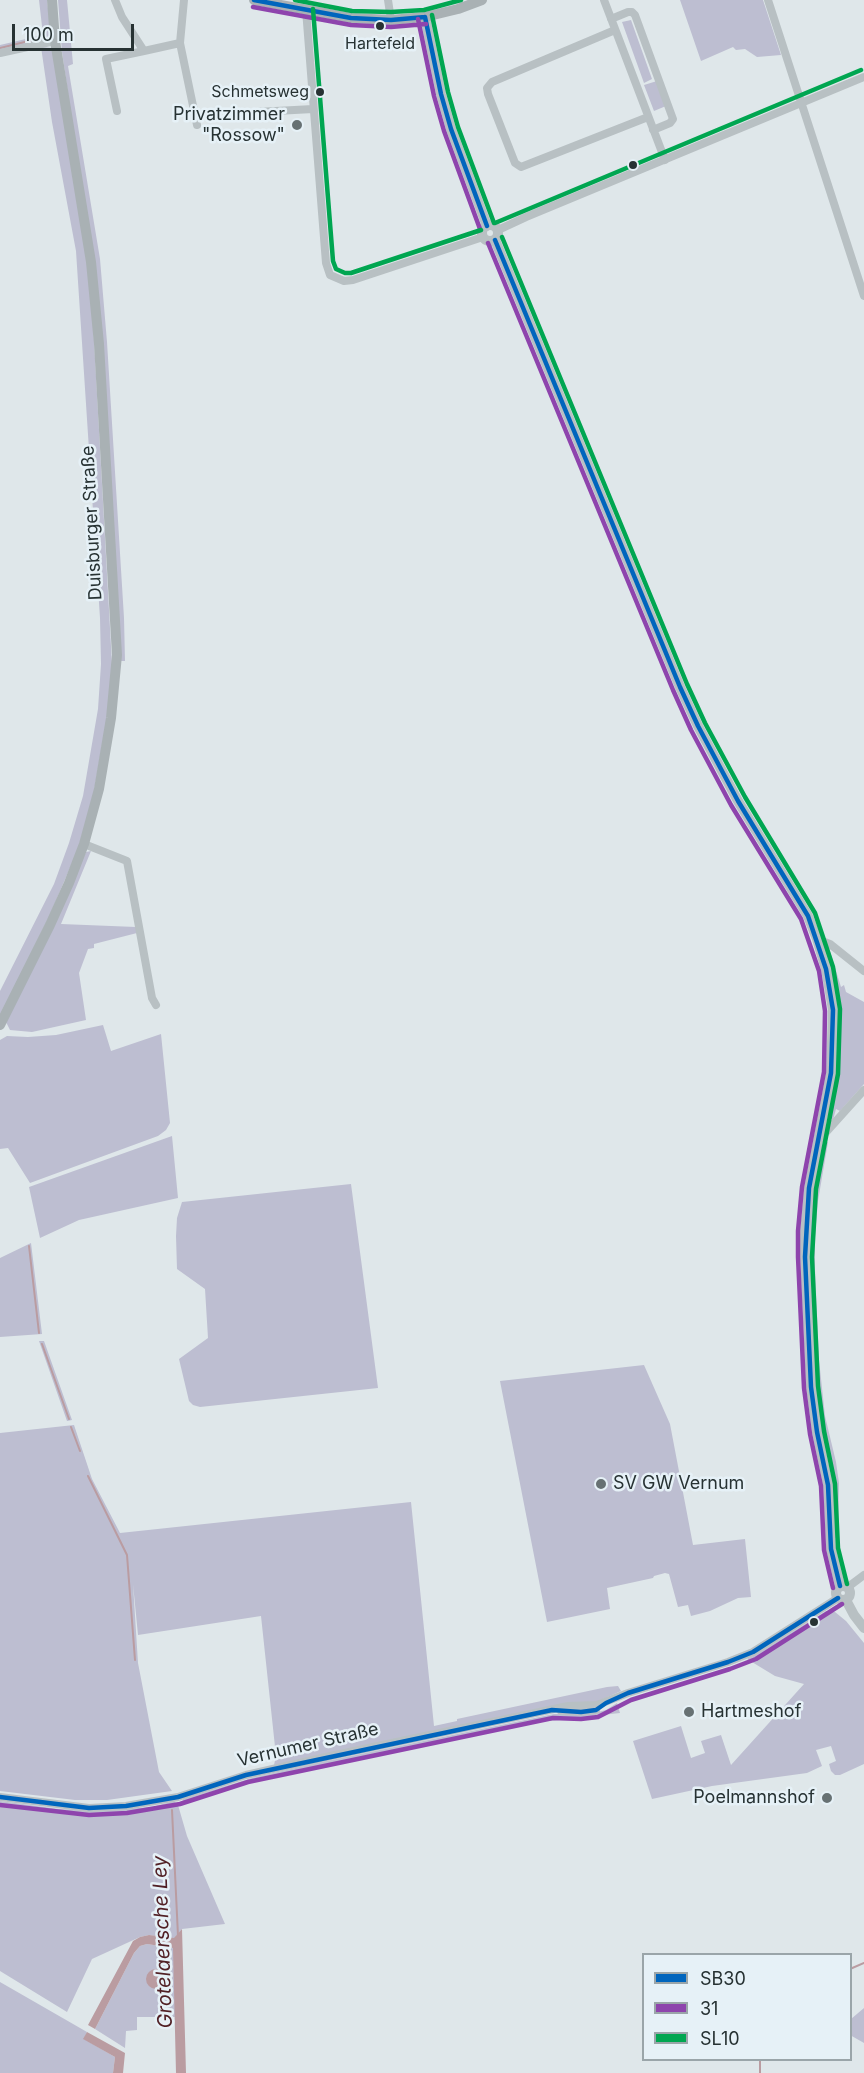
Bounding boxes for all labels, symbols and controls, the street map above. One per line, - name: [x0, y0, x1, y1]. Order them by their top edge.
- scale bar: [15, 12, 136, 50]
- marker: Hartefeld: [374, 20, 386, 32]
- text: 100 m: [23, 24, 74, 45]
- place label: Hartefeld: [345, 34, 415, 54]
- place label: Schmetsweg: [211, 82, 309, 102]
- marker: Schmetsweg: [314, 86, 326, 98]
- place label: Privatzimmer "Rossow": [173, 104, 285, 146]
- marker: Privatzimmer "Rossow": [290, 118, 304, 132]
- unlabelled marker: [627, 159, 639, 171]
- street label: Duisburger Straße: [77, 445, 107, 601]
- place label: SV GW Vernum: [613, 1473, 744, 1495]
- marker: SV GW Vernum: [594, 1477, 608, 1491]
- unlabelled marker: [808, 1616, 820, 1628]
- place label: Hartmeshof: [701, 1701, 801, 1723]
- marker: Hartmeshof: [682, 1705, 696, 1719]
- street label: Vernumer Straße: [235, 1718, 381, 1772]
- place label: Poelmannshof: [693, 1787, 815, 1809]
- marker: Poelmannshof: [820, 1791, 834, 1805]
- water label: Grotelaersche Ley: [148, 1855, 178, 2029]
- legend: [642, 1953, 852, 2061]
- text: SB30: [700, 1968, 746, 1989]
- text: 31: [700, 1998, 718, 2019]
- text: SL10: [700, 2028, 740, 2049]

